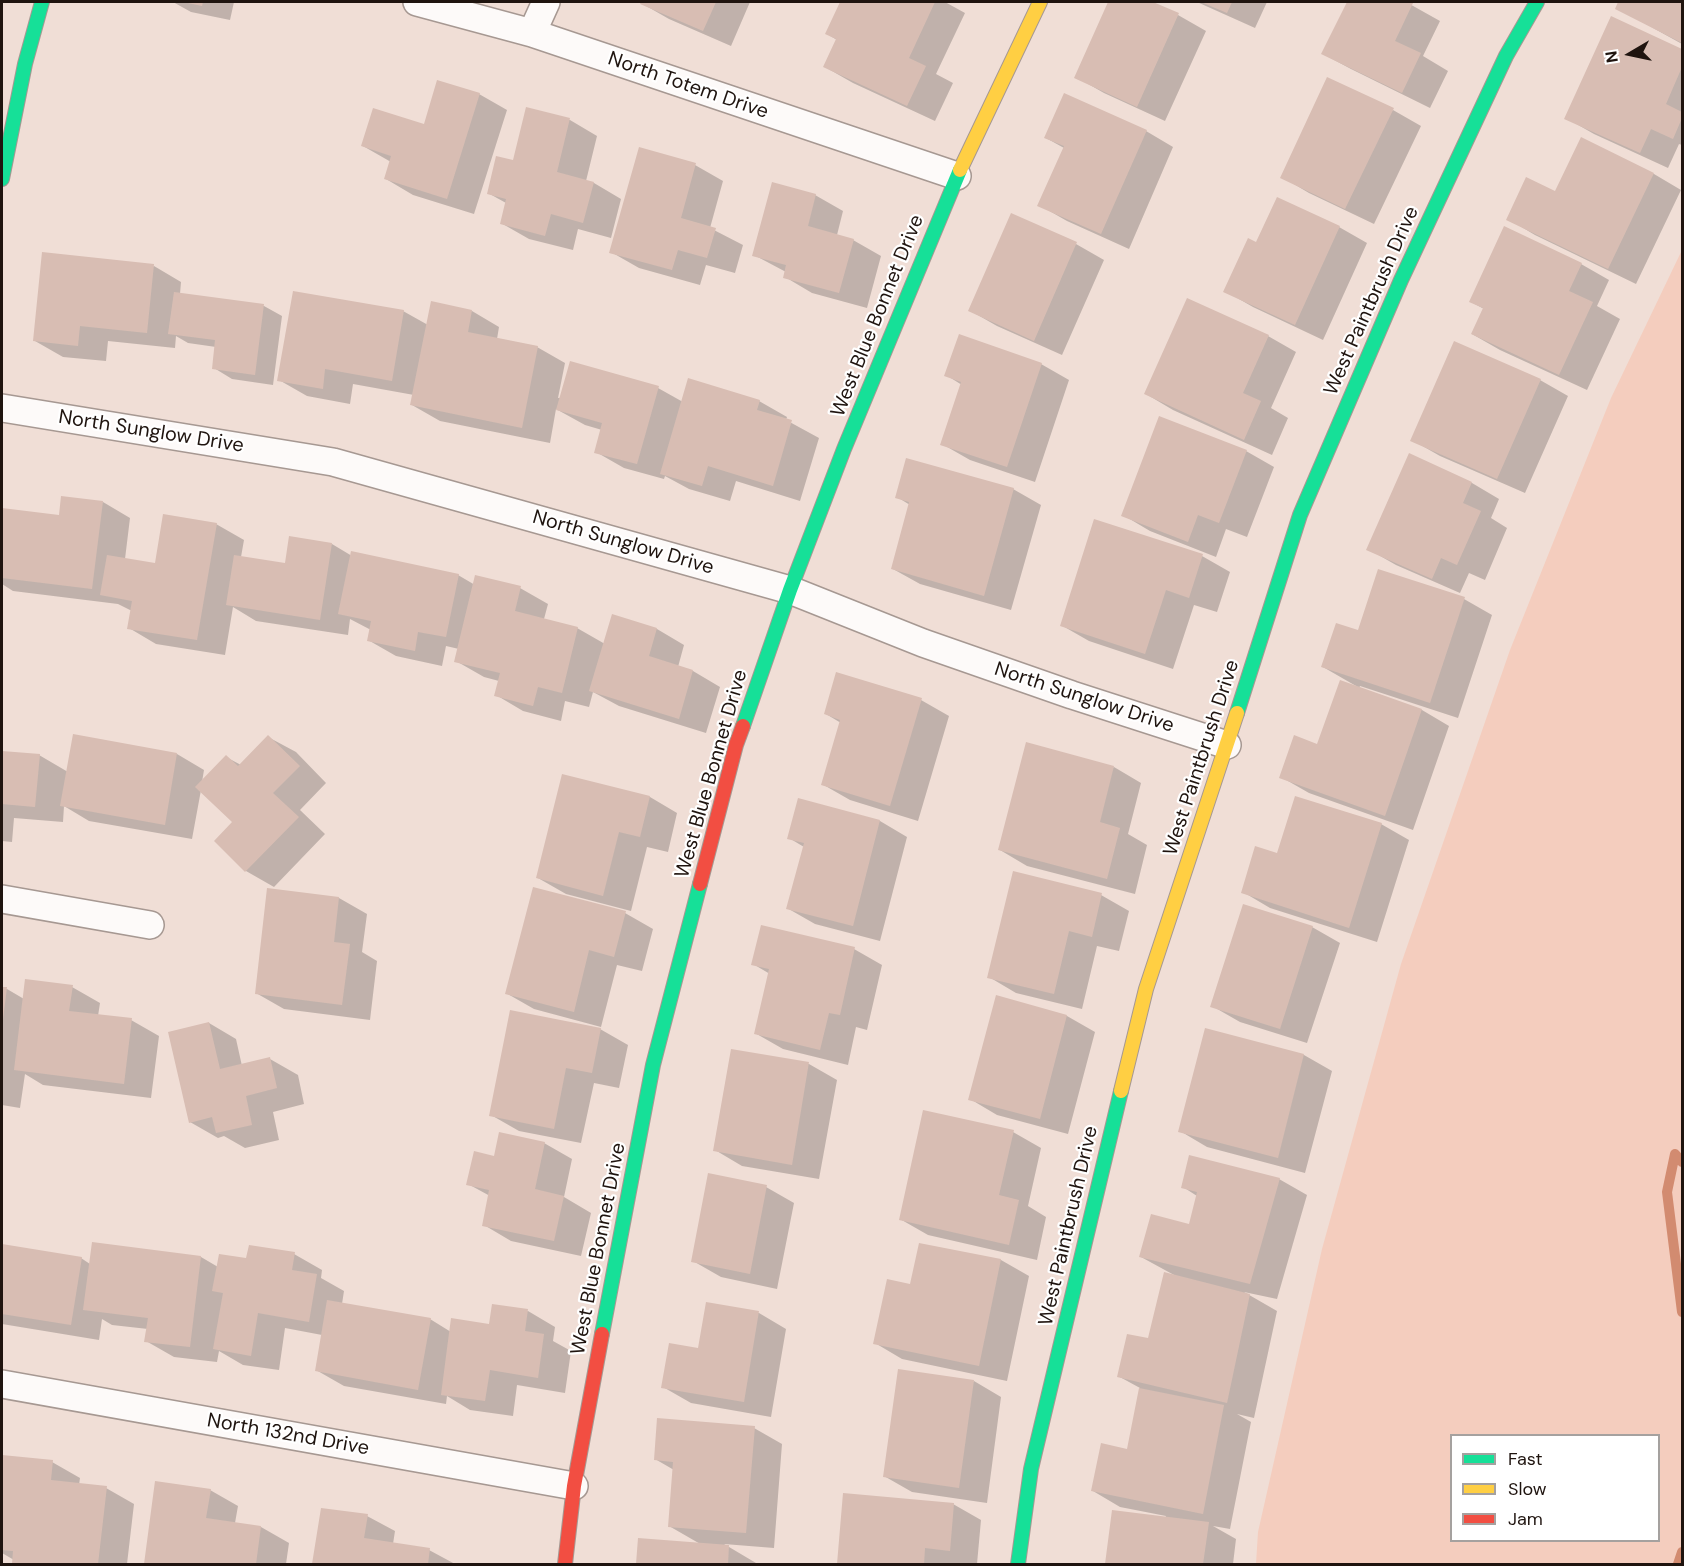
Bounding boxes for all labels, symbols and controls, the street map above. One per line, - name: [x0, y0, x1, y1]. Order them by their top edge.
- north arrow: [1600, 24, 1660, 84]
- street label: North Totem Drive: [605, 47, 771, 125]
- text: N: [1600, 49, 1623, 64]
- street label: West Paintbrush Drive: [1320, 203, 1424, 399]
- street label: West Blue Bonnet Drive: [827, 212, 929, 420]
- street label: North Sunglow Drive: [57, 405, 245, 459]
- street label: North Sunglow Drive: [530, 506, 716, 580]
- street label: West Paintbrush Drive: [1159, 657, 1245, 859]
- street label: North Sunglow Drive: [991, 658, 1177, 738]
- street label: West Blue Bonnet Drive: [671, 667, 753, 881]
- street label: West Paintbrush Drive: [1034, 1124, 1104, 1328]
- street label: West Blue Bonnet Drive: [567, 1141, 631, 1357]
- street label: North 132nd Drive: [205, 1409, 371, 1461]
- legend: [1450, 1434, 1660, 1542]
- text: Fast: [1508, 1447, 1543, 1471]
- text: Slow: [1508, 1477, 1547, 1501]
- text: Jam: [1508, 1507, 1543, 1531]

